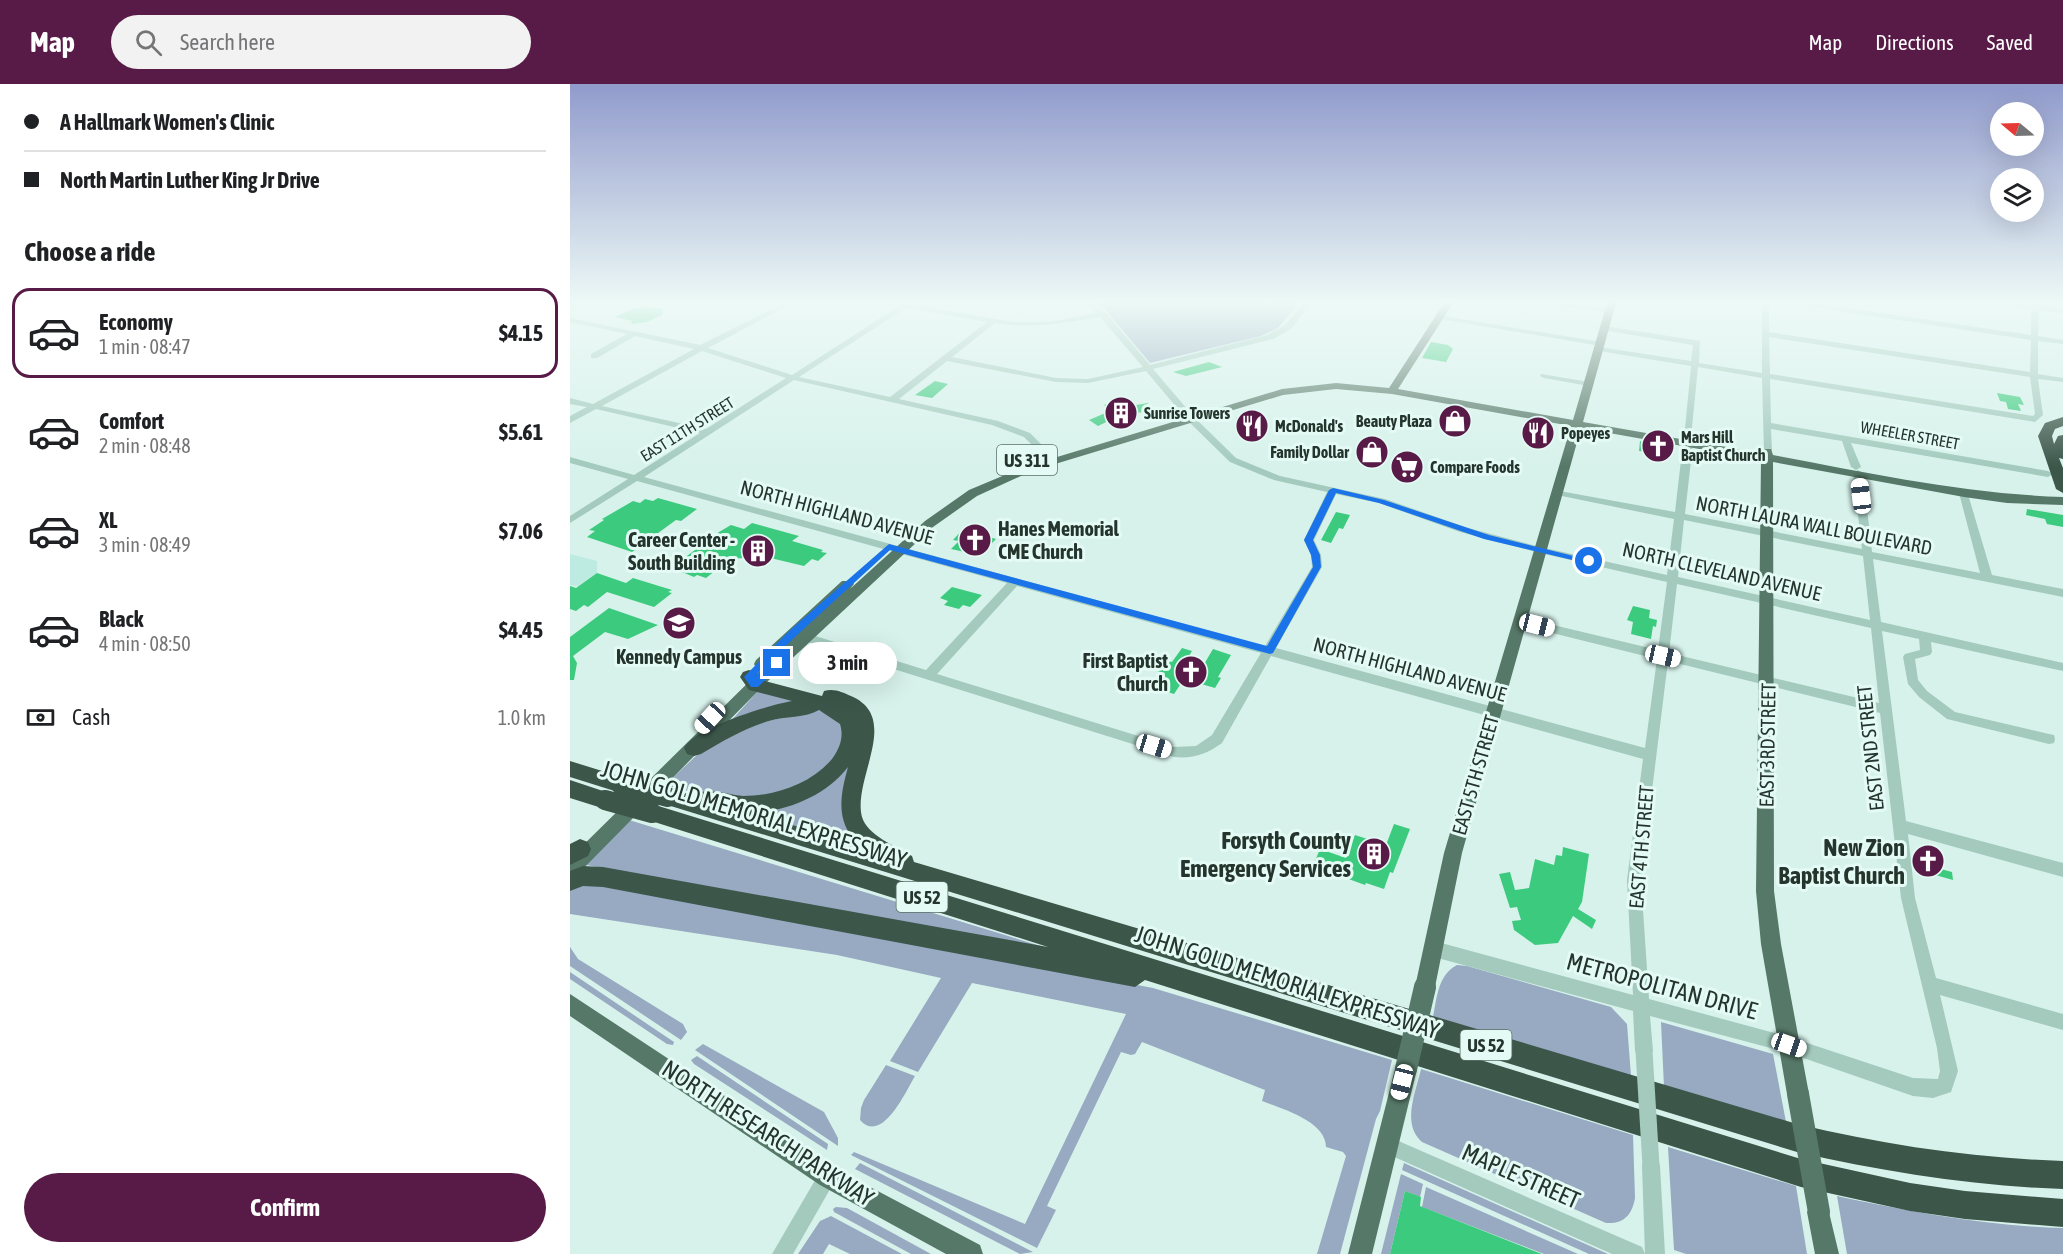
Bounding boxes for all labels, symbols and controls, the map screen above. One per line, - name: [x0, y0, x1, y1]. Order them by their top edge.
- search box: [111, 15, 531, 69]
- text: Map: [30, 26, 75, 58]
- icon: search: [132, 26, 165, 59]
- text: Search here: [180, 29, 275, 55]
- text: Map: [1808, 30, 1842, 54]
- text: Directions: [1875, 30, 1954, 54]
- text: Saved: [1987, 30, 2033, 54]
- north arrow: [1990, 102, 2044, 156]
- map controls: [1990, 102, 2044, 222]
- text: A Hallmark Women's Clinic: [60, 109, 274, 135]
- text: North Martin Luther King Jr Drive: [60, 167, 320, 193]
- button: layers: [1990, 168, 2044, 222]
- text: Choose a ride: [24, 236, 156, 267]
- icon: car: [27, 306, 81, 360]
- text: Economy: [99, 309, 173, 335]
- text: $4.15: [499, 320, 543, 346]
- text: 1 min · 08:47: [99, 335, 191, 358]
- street label: EAST 11TH STREET: [637, 393, 737, 465]
- building icon: Sunrise Towers: [1103, 395, 1139, 431]
- shop icon: Beauty Plaza: [1437, 403, 1473, 439]
- place label: Sunrise Towers: [1144, 404, 1231, 422]
- icon: car: [27, 405, 81, 459]
- text: Comfort: [99, 408, 164, 434]
- restaurant icon: McDonald's: [1234, 408, 1270, 444]
- place label: Beauty Plaza: [1356, 412, 1432, 430]
- restaurant icon: Popeyes: [1520, 415, 1556, 451]
- place label: McDonald's: [1275, 417, 1344, 435]
- street label: WHEELER STREET: [1859, 417, 1961, 453]
- text: $5.61: [499, 419, 543, 445]
- place label: Popeyes: [1561, 424, 1611, 442]
- church icon: Mars Hill Baptist Church: [1640, 428, 1676, 464]
- place label: Mars Hill Baptist Church: [1681, 428, 1766, 464]
- text: 2 min · 08:48: [99, 434, 191, 457]
- shop icon: Family Dollar: [1354, 434, 1390, 470]
- place label: Family Dollar: [1270, 443, 1349, 461]
- road number: US 311: [997, 445, 1057, 475]
- supermarket icon: Compare Foods: [1389, 449, 1425, 485]
- place label: Compare Foods: [1430, 458, 1520, 476]
- street label: NORTH HIGHLAND AVENUE: [738, 475, 936, 549]
- car: [1850, 477, 1872, 515]
- street label: NORTH LAURA WALL BOULEVARD: [1694, 491, 1934, 559]
- icon: car: [27, 504, 81, 558]
- text: XL: [99, 507, 117, 533]
- place label: Hanes Memorial CME Church: [998, 517, 1120, 563]
- text: $7.06: [499, 518, 543, 544]
- church icon: Hanes Memorial CME Church: [957, 522, 993, 558]
- place label: Career Center - South Building: [628, 528, 735, 574]
- text: 3 min · 08:49: [99, 533, 191, 556]
- building icon: Career Center - South Building: [740, 533, 776, 569]
- street label: NORTH CLEVELAND AVENUE: [1620, 537, 1824, 605]
- route start: [1575, 547, 1602, 574]
- icon: car: [27, 603, 81, 657]
- school or university icon: Kennedy Campus: [661, 605, 697, 641]
- text: Black: [99, 606, 143, 632]
- car: [1517, 612, 1557, 638]
- text: $4.45: [499, 617, 543, 643]
- text: 4 min · 08:50: [99, 632, 191, 655]
- street label: NORTH HIGHLAND AVENUE: [1311, 632, 1509, 706]
- callout: 3 min: [798, 642, 897, 684]
- car: [1643, 643, 1683, 669]
- place label: Kennedy Campus: [616, 645, 742, 668]
- route end: [763, 649, 790, 676]
- place label: First Baptist Church: [1082, 649, 1168, 695]
- text: 3 min: [827, 651, 868, 674]
- church icon: First Baptist Church: [1173, 654, 1209, 690]
- street label: EAST 3RD STREET: [1754, 682, 1780, 807]
- street label: EAST 2ND STREET: [1852, 684, 1888, 812]
- car: [691, 699, 729, 737]
- icon: cash: [24, 701, 57, 734]
- text: Cash: [72, 704, 111, 730]
- text: 1.0 km: [498, 706, 546, 729]
- street label: EAST 5TH STREET: [1447, 712, 1503, 838]
- car: [1134, 732, 1174, 760]
- street label: JOHN GOLD MEMORIAL EXPRESSWAY: [598, 755, 910, 873]
- street label: EAST 4TH STREET: [1624, 784, 1658, 910]
- place label: Forsyth County Emergency Services: [1180, 827, 1352, 882]
- place label: New Zion Baptist Church: [1778, 834, 1905, 889]
- building icon: Forsyth County Emergency Services: [1356, 836, 1392, 872]
- church icon: New Zion Baptist Church: [1910, 843, 1946, 879]
- road number: US 52: [896, 882, 948, 912]
- street label: JOHN GOLD MEMORIAL EXPRESSWAY: [1132, 920, 1443, 1044]
- street label: METROPOLITAN DRIVE: [1564, 948, 1760, 1024]
- road number: US 52: [1460, 1030, 1512, 1060]
- car: [1769, 1031, 1809, 1059]
- street label: NORTH RESEARCH PARKWAY: [657, 1055, 879, 1212]
- car: [1389, 1062, 1415, 1102]
- street label: MAPLE STREET: [1458, 1138, 1584, 1214]
- button: Confirm: [24, 1173, 546, 1242]

